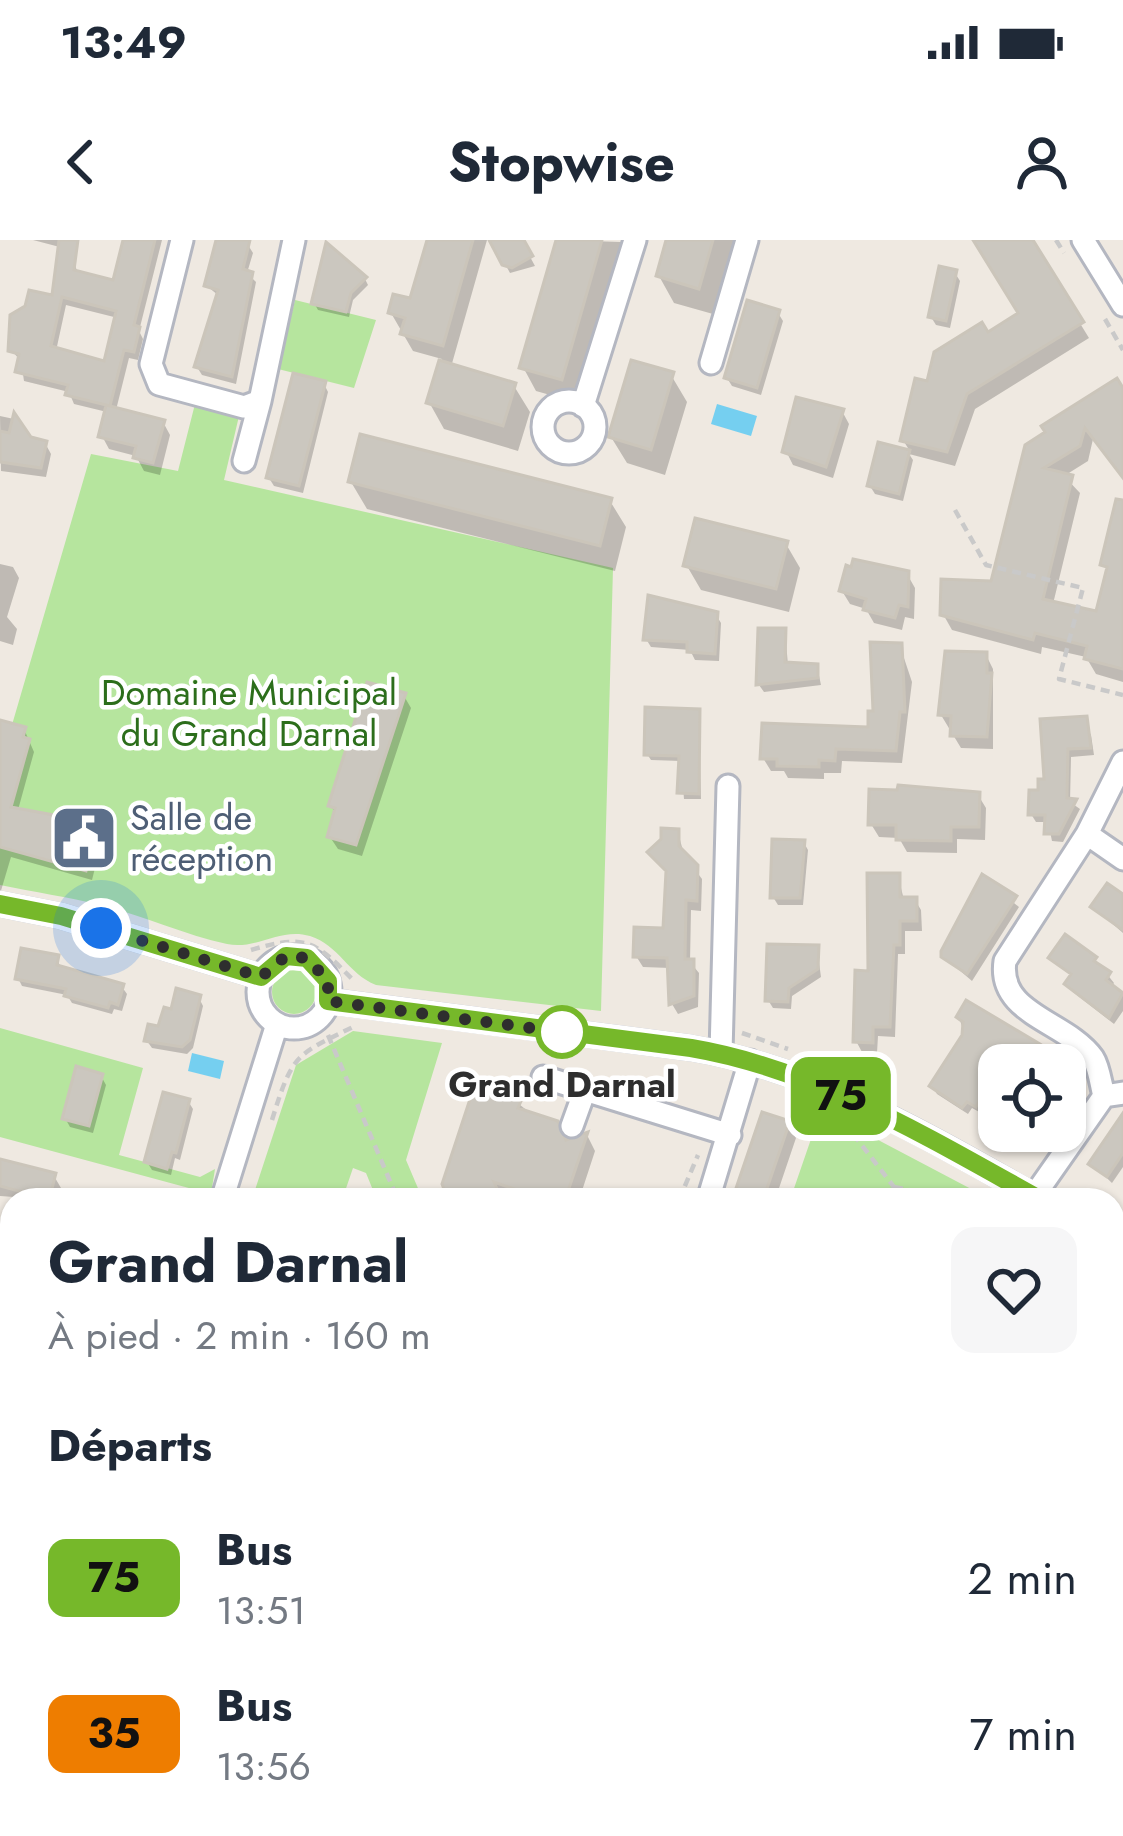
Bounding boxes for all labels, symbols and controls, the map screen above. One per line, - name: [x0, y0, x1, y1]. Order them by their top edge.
- text: 13:49: [60, 10, 187, 75]
- text: Stopwise: [448, 123, 675, 201]
- icon: back: [48, 129, 114, 195]
- icon: person: [1009, 129, 1075, 195]
- park label: Domaine Municipal du Grand Darnal: [101, 666, 397, 759]
- place label: Salle de réception: [130, 791, 273, 884]
- public building icon: Salle de réception: [49, 803, 119, 873]
- your location: [71, 898, 131, 958]
- marker: Grand Darnal: [537, 1007, 587, 1057]
- map controls: [978, 1044, 1086, 1152]
- button: locate: [978, 1044, 1086, 1152]
- line badge: 75: [787, 1057, 895, 1135]
- place label: Grand Darnal: [448, 1058, 676, 1110]
- text: 75: [815, 1065, 867, 1126]
- text: Grand Darnal: [48, 1221, 408, 1303]
- button: heart: [951, 1227, 1077, 1353]
- text: À pied · 2 min · 160 m: [48, 1307, 431, 1364]
- text: Départs: [48, 1413, 212, 1478]
- text: Bus: [216, 1517, 292, 1582]
- text: 2 min: [967, 1546, 1077, 1611]
- text: 75: [88, 1547, 140, 1608]
- text: 13:51: [216, 1582, 306, 1639]
- text: Bus: [216, 1673, 292, 1738]
- text: 7 min: [969, 1702, 1077, 1767]
- text: 35: [87, 1703, 141, 1764]
- text: 13:56: [216, 1738, 311, 1795]

